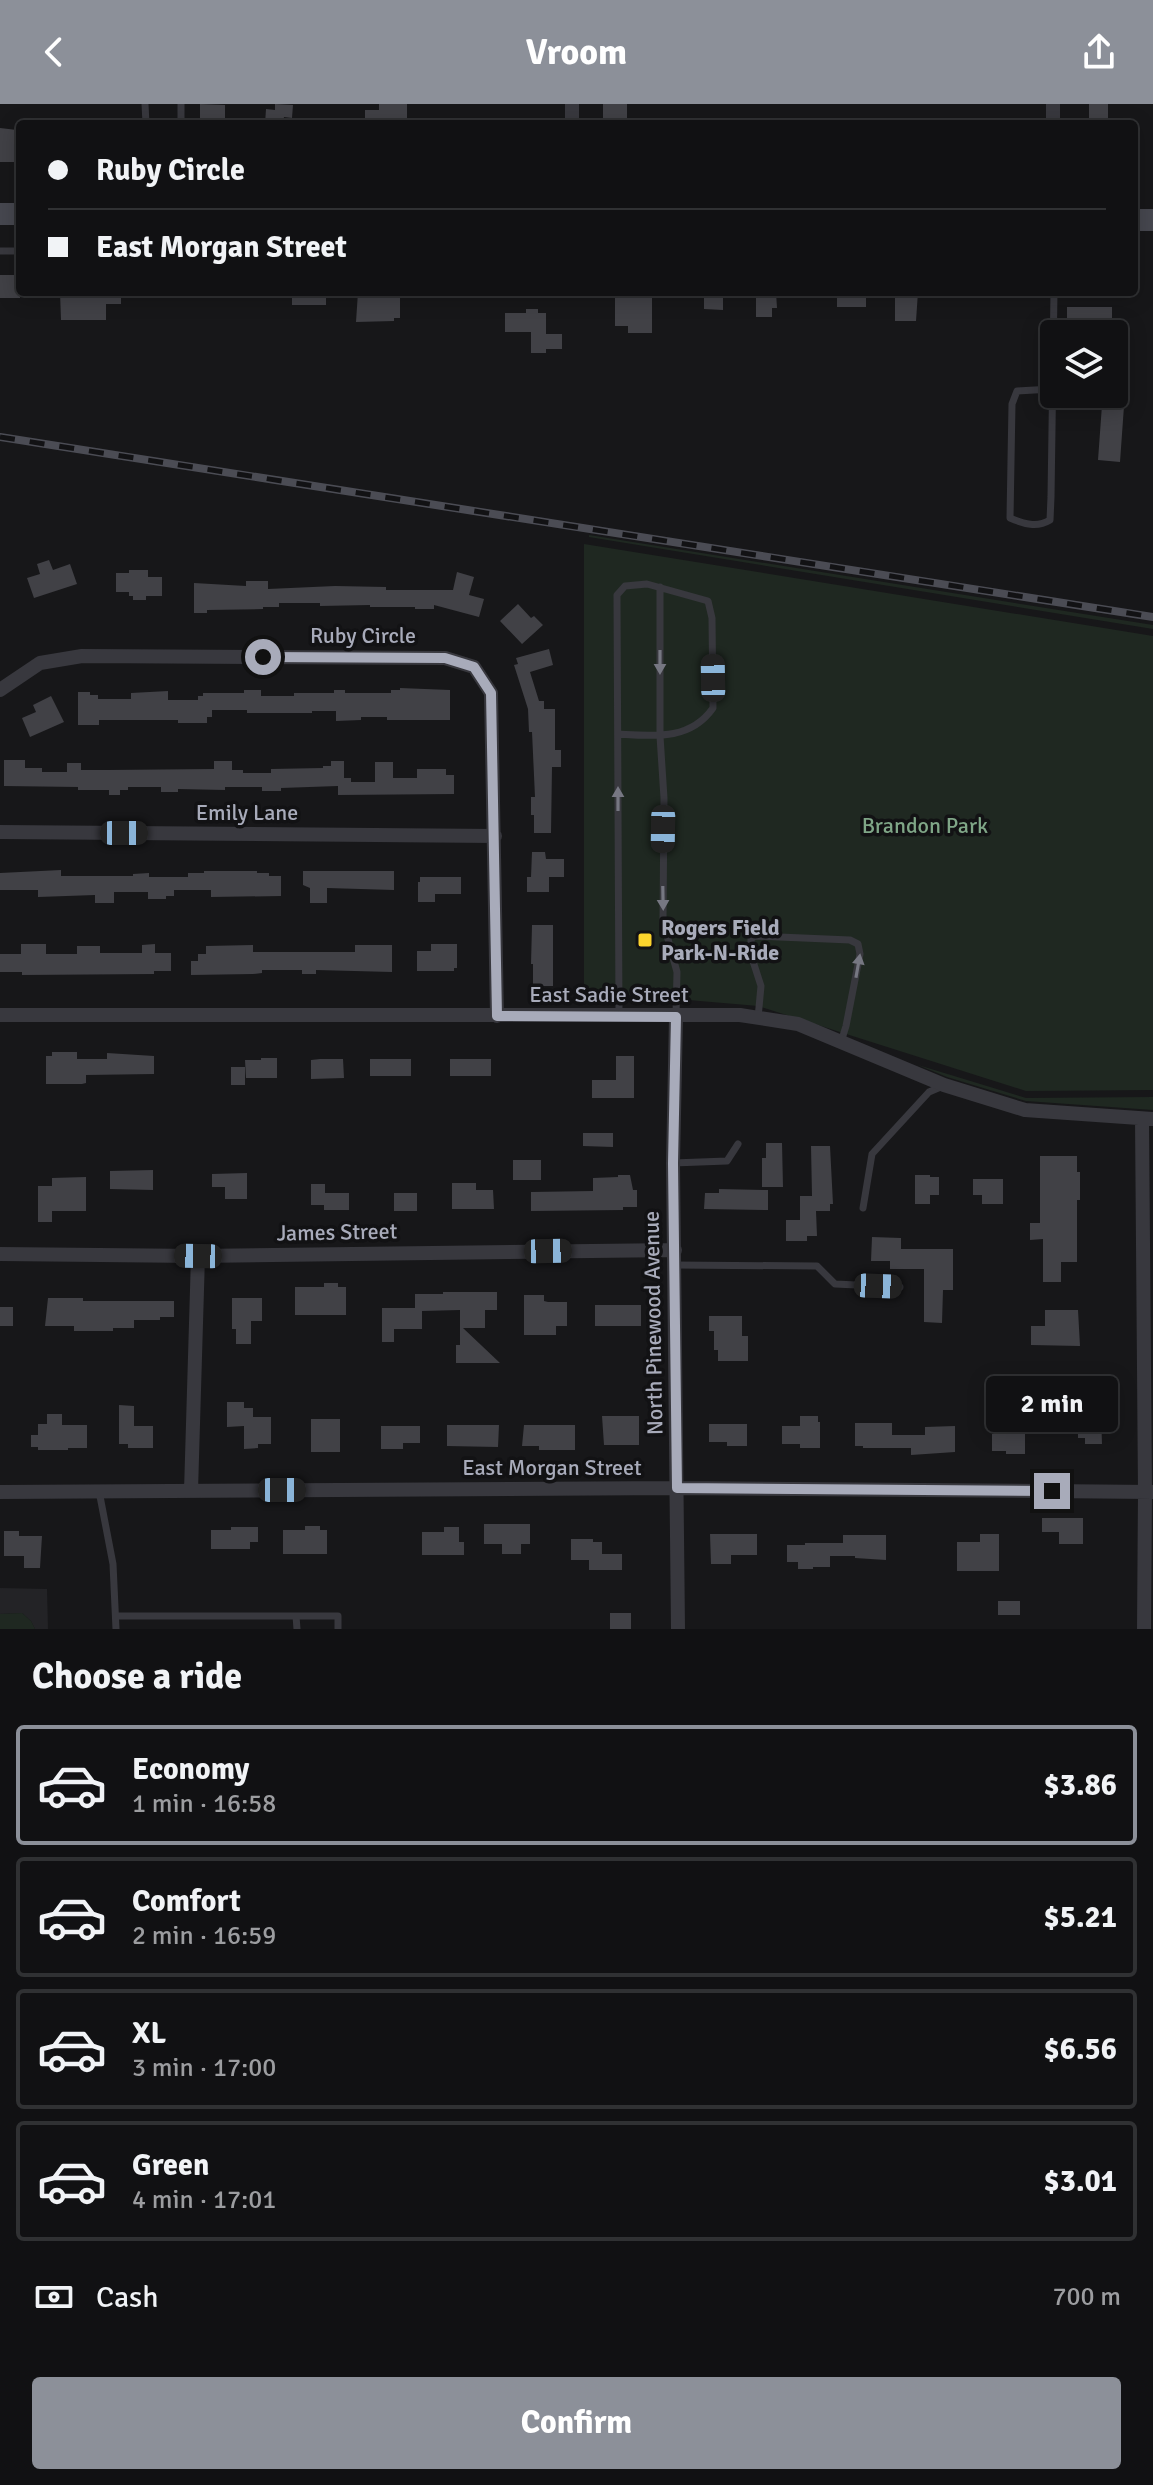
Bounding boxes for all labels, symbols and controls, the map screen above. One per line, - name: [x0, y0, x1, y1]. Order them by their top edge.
- icon: back: [32, 30, 76, 74]
- text: Vroom: [526, 30, 627, 75]
- icon: share: [1077, 30, 1121, 74]
- text: Ruby Circle: [96, 152, 245, 189]
- text: East Morgan Street: [96, 229, 347, 266]
- map controls: [1040, 320, 1128, 408]
- button: layers: [1040, 320, 1128, 408]
- street label: Ruby Circle: [310, 622, 416, 649]
- route start: [245, 639, 281, 675]
- one-way arrow: [654, 650, 666, 675]
- car: [701, 654, 725, 702]
- one-way arrow: [612, 786, 624, 811]
- street label: Emily Lane: [196, 799, 298, 826]
- car: [651, 805, 675, 853]
- park label: Brandon Park: [862, 812, 988, 839]
- car: [100, 821, 148, 845]
- one-way arrow: [657, 886, 669, 911]
- place label: Rogers Field Park-N-Ride: [661, 914, 780, 966]
- marker: Rogers Field Park-N-Ride: [636, 931, 654, 949]
- one-way arrow: [852, 953, 864, 978]
- street label: East Sadie Street: [529, 981, 689, 1008]
- street label: North Pinewood Avenue: [638, 1211, 668, 1435]
- street label: James Street: [276, 1217, 398, 1247]
- car: [524, 1239, 572, 1263]
- car: [174, 1244, 222, 1268]
- car: [854, 1273, 902, 1299]
- callout: 2 min: [986, 1375, 1118, 1431]
- text: 2 min: [1021, 1388, 1083, 1420]
- street label: East Morgan Street: [462, 1454, 642, 1481]
- route end: [1034, 1473, 1070, 1509]
- car: [258, 1478, 306, 1502]
- text: Choose a ride: [32, 1654, 242, 1699]
- icon: car: [36, 1749, 108, 1821]
- text: Economy: [132, 1751, 249, 1788]
- text: $3.86: [1044, 1767, 1117, 1804]
- text: 1 min · 16:58: [132, 1788, 276, 1820]
- icon: car: [36, 1881, 108, 1953]
- text: Comfort: [132, 1883, 241, 1920]
- text: $5.21: [1044, 1899, 1117, 1936]
- text: 2 min · 16:59: [132, 1920, 276, 1952]
- icon: car: [36, 2013, 108, 2085]
- text: XL: [132, 2015, 166, 2052]
- text: $6.56: [1044, 2031, 1117, 2068]
- text: 3 min · 17:00: [132, 2052, 276, 2084]
- icon: car: [36, 2145, 108, 2217]
- text: Green: [132, 2147, 209, 2184]
- text: $3.01: [1044, 2163, 1117, 2200]
- text: 4 min · 17:01: [132, 2184, 276, 2216]
- icon: cash: [32, 2275, 76, 2319]
- text: Cash: [96, 2279, 159, 2316]
- text: 700 m: [1052, 2281, 1121, 2313]
- button: Confirm: [32, 2377, 1121, 2469]

